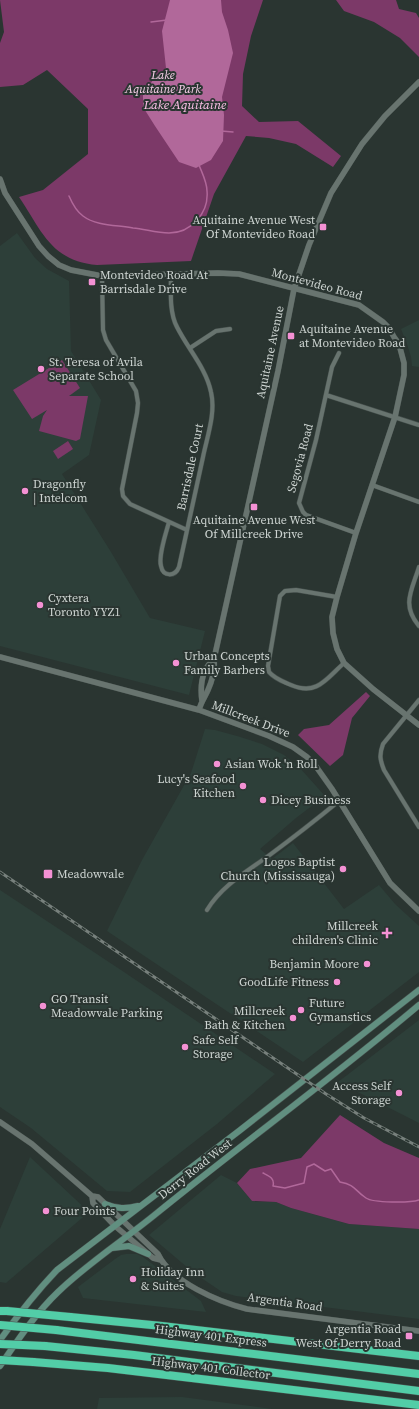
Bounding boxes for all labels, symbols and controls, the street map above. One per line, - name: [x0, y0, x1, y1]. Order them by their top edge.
- park label: Lake Aquitaine Park: [124, 67, 201, 97]
- water label: Lake Aquitaine: [143, 96, 227, 113]
- place label: Aquitaine Avenue West Of Montevideo Road: [192, 212, 315, 242]
- marker: Aquitaine Avenue West Of Montevideo Road: [318, 222, 328, 232]
- street label: Montevideo Road: [270, 264, 364, 304]
- place label: Montevideo Road At Barrisdale Drive: [100, 267, 208, 297]
- marker: Montevideo Road At Barrisdale Drive: [87, 277, 97, 287]
- street label: Aquitaine Avenue: [252, 304, 288, 400]
- place label: Aquitaine Avenue at Montevideo Road: [299, 321, 405, 351]
- marker: Aquitaine Avenue at Montevideo Road: [286, 331, 296, 341]
- place label: St. Teresa of Avila Separate School: [49, 354, 144, 384]
- marker: St. Teresa of Avila Separate School: [36, 364, 46, 374]
- street label: Barrisdale Court: [173, 422, 207, 512]
- street label: Segovia Road: [283, 422, 317, 494]
- place label: Dragonfly | Intelcom: [33, 476, 88, 506]
- marker: Dragonfly | Intelcom: [20, 486, 30, 496]
- marker: Aquitaine Avenue West Of Millcreek Drive: [249, 502, 259, 512]
- place label: Aquitaine Avenue West Of Millcreek Drive: [193, 512, 315, 542]
- place label: Cyxtera Toronto YYZ1: [48, 590, 120, 620]
- marker: Cyxtera Toronto YYZ1: [35, 600, 45, 610]
- place label: Urban Concepts Family Barbers: [184, 648, 270, 678]
- marker: Urban Concepts Family Barbers: [171, 658, 181, 668]
- street label: Millcreek Drive: [209, 697, 293, 741]
- place label: Asian Wok 'n Roll: [225, 756, 318, 772]
- marker: Asian Wok 'n Roll: [212, 759, 222, 769]
- place label: Lucy's Seafood Kitchen: [157, 771, 235, 801]
- marker: Lucy's Seafood Kitchen: [238, 781, 248, 791]
- place label: Dicey Business: [271, 792, 351, 808]
- marker: Dicey Business: [258, 795, 268, 805]
- place label: Logos Baptist Church (Mississauga): [221, 854, 335, 884]
- marker: Logos Baptist Church (Mississauga): [338, 864, 348, 874]
- place label: Meadowvale: [57, 866, 124, 882]
- marker: Meadowvale: [42, 868, 54, 880]
- place label: Millcreek children's Clinic: [292, 918, 378, 948]
- marker: Millcreek children's Clinic: [381, 927, 393, 939]
- place label: Benjamin Moore: [269, 956, 359, 972]
- marker: Benjamin Moore: [362, 959, 372, 969]
- place label: GoodLife Fitness: [239, 974, 329, 990]
- marker: GoodLife Fitness: [332, 977, 342, 987]
- place label: GO Transit Meadowvale Parking: [51, 991, 163, 1021]
- place label: Future Gymanstics: [309, 995, 371, 1025]
- marker: GO Transit Meadowvale Parking: [38, 1001, 48, 1011]
- place label: Millcreek Bath & Kitchen: [204, 1003, 285, 1033]
- marker: Future Gymanstics: [296, 1005, 306, 1015]
- marker: Millcreek Bath & Kitchen: [288, 1013, 298, 1023]
- place label: Safe Self Storage: [193, 1032, 240, 1062]
- marker: Safe Self Storage: [180, 1042, 190, 1052]
- place label: Access Self Storage: [332, 1078, 393, 1108]
- marker: Access Self Storage: [394, 1088, 404, 1098]
- street label: Derry Road West: [155, 1135, 235, 1203]
- place label: Four Points: [54, 1203, 115, 1219]
- marker: Four Points: [41, 1206, 51, 1216]
- place label: Holiday Inn & Suites: [141, 1264, 204, 1294]
- marker: Holiday Inn & Suites: [128, 1274, 138, 1284]
- street label: Argentia Road: [246, 1289, 324, 1315]
- street label: Highway 401 Express: [154, 1321, 268, 1351]
- place label: Argentia Road West Of Derry Road: [296, 1321, 401, 1351]
- marker: Argentia Road West Of Derry Road: [404, 1331, 414, 1341]
- street label: Highway 401 Collector: [151, 1353, 271, 1383]

